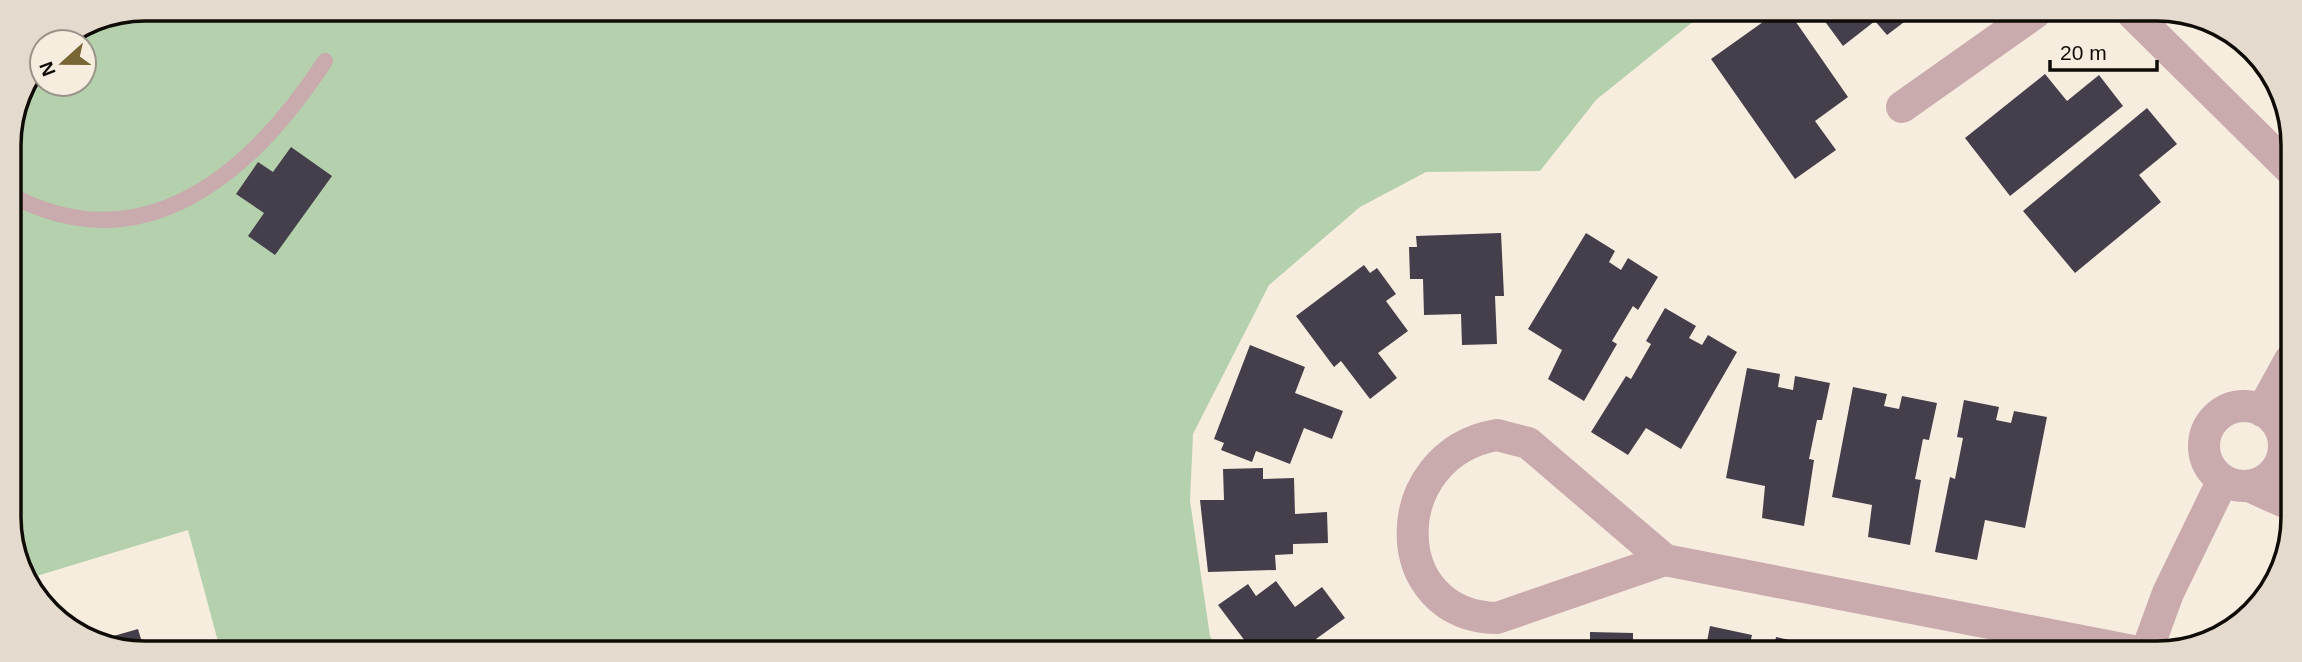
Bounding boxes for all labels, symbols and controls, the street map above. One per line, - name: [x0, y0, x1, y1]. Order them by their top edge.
- north arrow: [28, 28, 98, 98]
- scale bar: [2050, 28, 2157, 72]
- text: 20 m: [2060, 41, 2107, 64]
- text: N: [35, 59, 60, 79]

